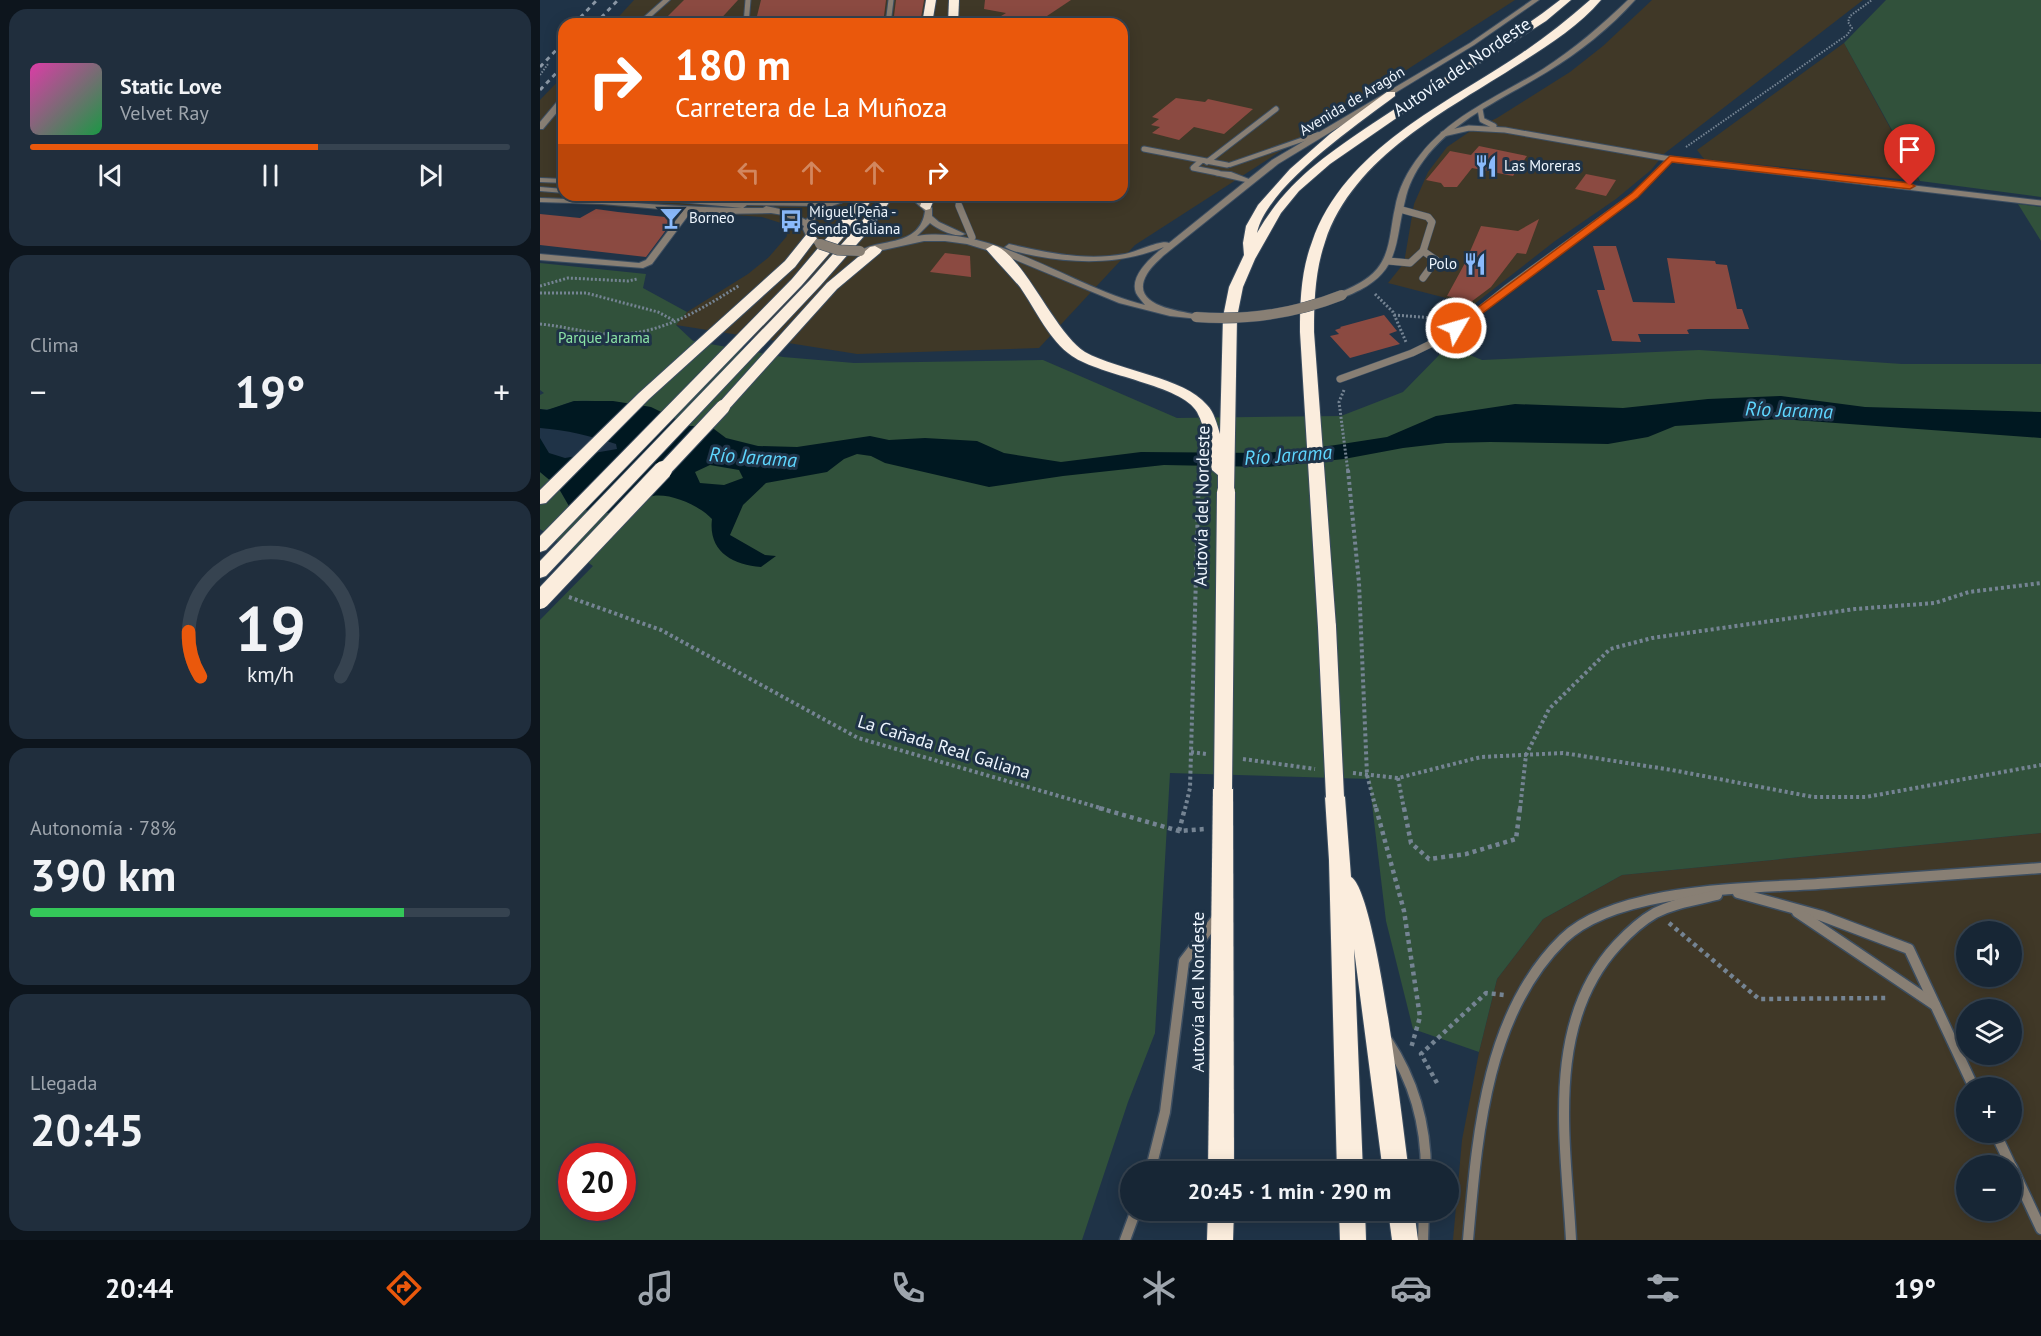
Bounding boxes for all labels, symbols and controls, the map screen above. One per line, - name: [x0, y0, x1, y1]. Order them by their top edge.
- street label: Autovía del Nordeste: [1389, 12, 1535, 121]
- text: 180 m: [675, 37, 791, 92]
- icon: right: [576, 42, 654, 120]
- street label: Avenida de Aragón: [1296, 62, 1408, 139]
- text: Static Love: [120, 72, 222, 100]
- text: Carretera de La Muñoza: [675, 90, 947, 124]
- text: Velvet Ray: [120, 100, 209, 126]
- pin: [1884, 124, 1935, 186]
- icon: arrive: [1893, 133, 1926, 166]
- restaurant icon: Las Moreras: [1473, 153, 1499, 179]
- icon: left: [732, 156, 765, 189]
- icon: ahead: [795, 156, 828, 189]
- icon: ahead: [858, 156, 891, 189]
- icon: right: [921, 156, 954, 189]
- place label: Las Moreras: [1504, 156, 1581, 175]
- icon: previous: [94, 159, 127, 192]
- icon: pause: [254, 159, 287, 192]
- icon: next: [414, 159, 447, 192]
- place label: Miguel Peña - Senda Galiana: [809, 202, 900, 238]
- bar icon: Borneo: [658, 205, 684, 231]
- place label: Borneo: [689, 208, 735, 227]
- bus stop icon: Miguel Peña - Senda Galiana: [778, 208, 804, 234]
- restaurant icon: Polo: [1462, 251, 1488, 277]
- place label: Polo: [1429, 254, 1457, 273]
- position arrow: [1424, 296, 1488, 360]
- park label: Parque Jarama: [558, 328, 650, 347]
- text: Clima: [30, 332, 79, 358]
- text: 19°: [235, 362, 305, 420]
- text: −: [30, 370, 47, 413]
- text: +: [493, 370, 510, 413]
- water label: Río Jarama: [1745, 395, 1834, 425]
- street label: Autovía del Nordeste: [1189, 425, 1214, 587]
- water label: Río Jarama: [1243, 439, 1333, 471]
- water label: Río Jarama: [708, 441, 798, 473]
- text: 19: [235, 587, 305, 668]
- text: km/h: [246, 660, 293, 688]
- street label: La Cañada Real Galiana: [855, 709, 1033, 784]
- text: Autonomía · 78%: [30, 815, 176, 841]
- text: 390 km: [30, 845, 176, 903]
- street label: Autovía del Nordeste: [1186, 911, 1209, 1073]
- map controls: [1956, 921, 2022, 1221]
- button: sound: [1956, 921, 2022, 987]
- button: layers: [1956, 999, 2022, 1065]
- text: Llegada: [30, 1070, 97, 1096]
- button: +: [1956, 1077, 2022, 1143]
- text: 20:45: [30, 1100, 144, 1158]
- speed limit sign: 20: [558, 1143, 636, 1221]
- button: −: [1956, 1155, 2022, 1221]
- text: 20:45 · 1 min · 290 m: [1188, 1177, 1391, 1205]
- icon: directions: [383, 1267, 425, 1309]
- icon: music: [635, 1267, 677, 1309]
- icon: phone: [887, 1267, 929, 1309]
- icon: climate: [1138, 1267, 1180, 1309]
- icon: car: [1390, 1267, 1432, 1309]
- icon: filters: [1642, 1267, 1684, 1309]
- text: 20:44: [105, 1271, 173, 1305]
- text: 19°: [1894, 1271, 1936, 1305]

